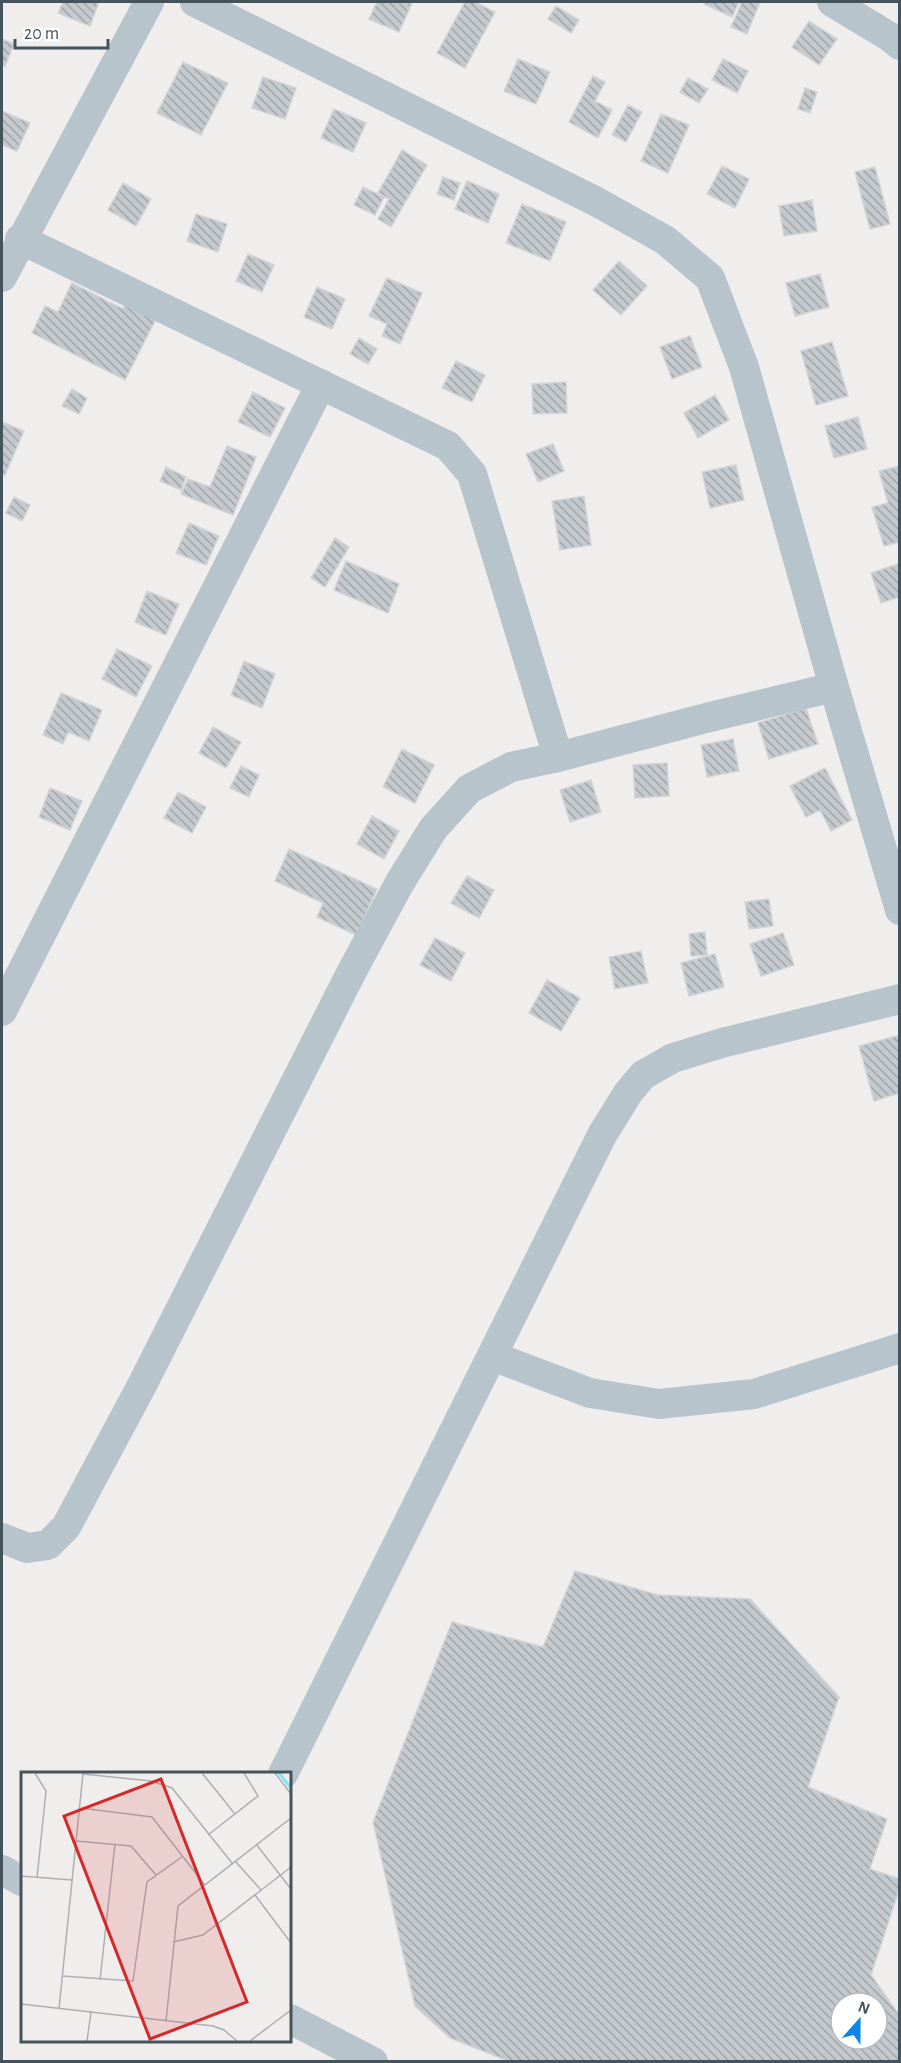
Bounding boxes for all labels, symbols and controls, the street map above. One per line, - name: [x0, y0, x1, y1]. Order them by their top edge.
- scale bar: [15, 12, 108, 50]
- text: 20 m: [24, 25, 59, 43]
- inset map: [21, 1772, 291, 2042]
- north arrow: [829, 1991, 889, 2051]
- text: N: [856, 1998, 872, 2017]

